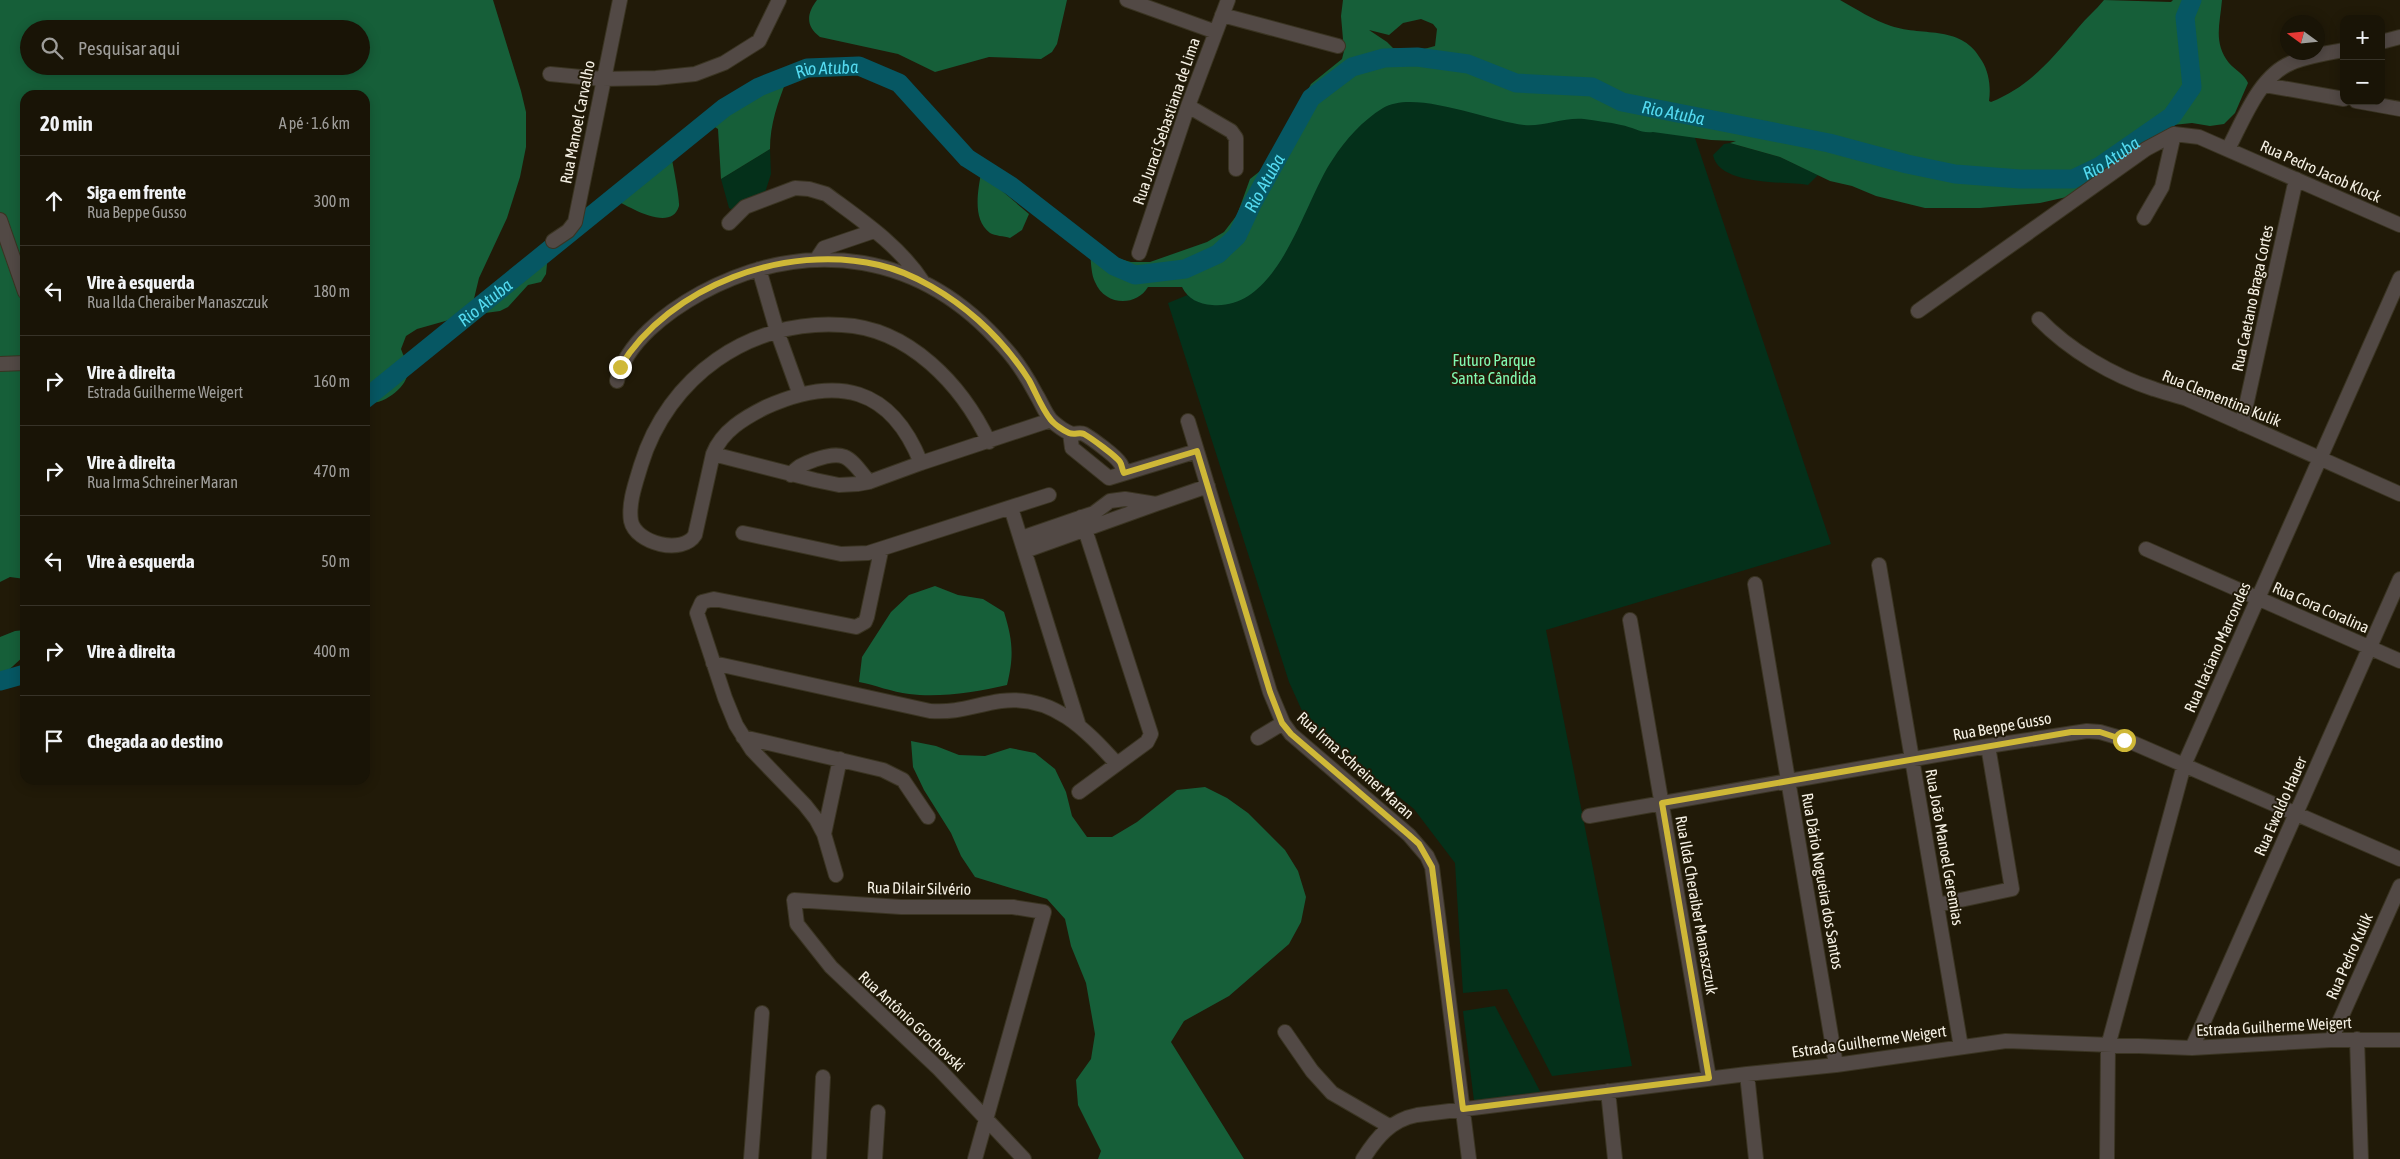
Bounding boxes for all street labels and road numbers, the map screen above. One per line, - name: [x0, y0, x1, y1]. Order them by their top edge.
- street label: Rua Juraci Sebastiana de Lima: [1129, 35, 1203, 207]
- street label: Rua Manoel Carvalho: [556, 59, 598, 185]
- street label: Rua Pedro Jacob Klock: [2258, 136, 2384, 206]
- street label: Rua Caetano Braga Cortes: [2228, 223, 2277, 373]
- street label: Rua Clementina Kulik: [2160, 366, 2284, 430]
- street label: Rua Cora Coralina: [2270, 578, 2372, 636]
- street label: Rua Itaciano Marcondes: [2180, 579, 2254, 715]
- street label: Rua Irma Schreiner Maran: [1294, 708, 1418, 822]
- street label: Rua Beppe Gusso: [1951, 708, 2053, 745]
- street label: Rua Ewaldo Hauer: [2250, 753, 2310, 858]
- street label: Rua João Manoel Geremias: [1922, 767, 1968, 927]
- street label: Rua Dário Nogueira dos Santos: [1798, 791, 1847, 971]
- street label: Rua Ilda Cheraiber Manaszczuk: [1672, 814, 1722, 996]
- street label: Rua Dilair Silvério: [867, 878, 971, 898]
- street label: Rua Pedro Kulik: [2322, 910, 2376, 1002]
- street label: Rua Antônio Grochovski: [855, 967, 969, 1075]
- street label: Estrada Guilherme Weigert: [2196, 1013, 2353, 1040]
- street label: Estrada Guilherme Weigert: [1790, 1021, 1948, 1062]

